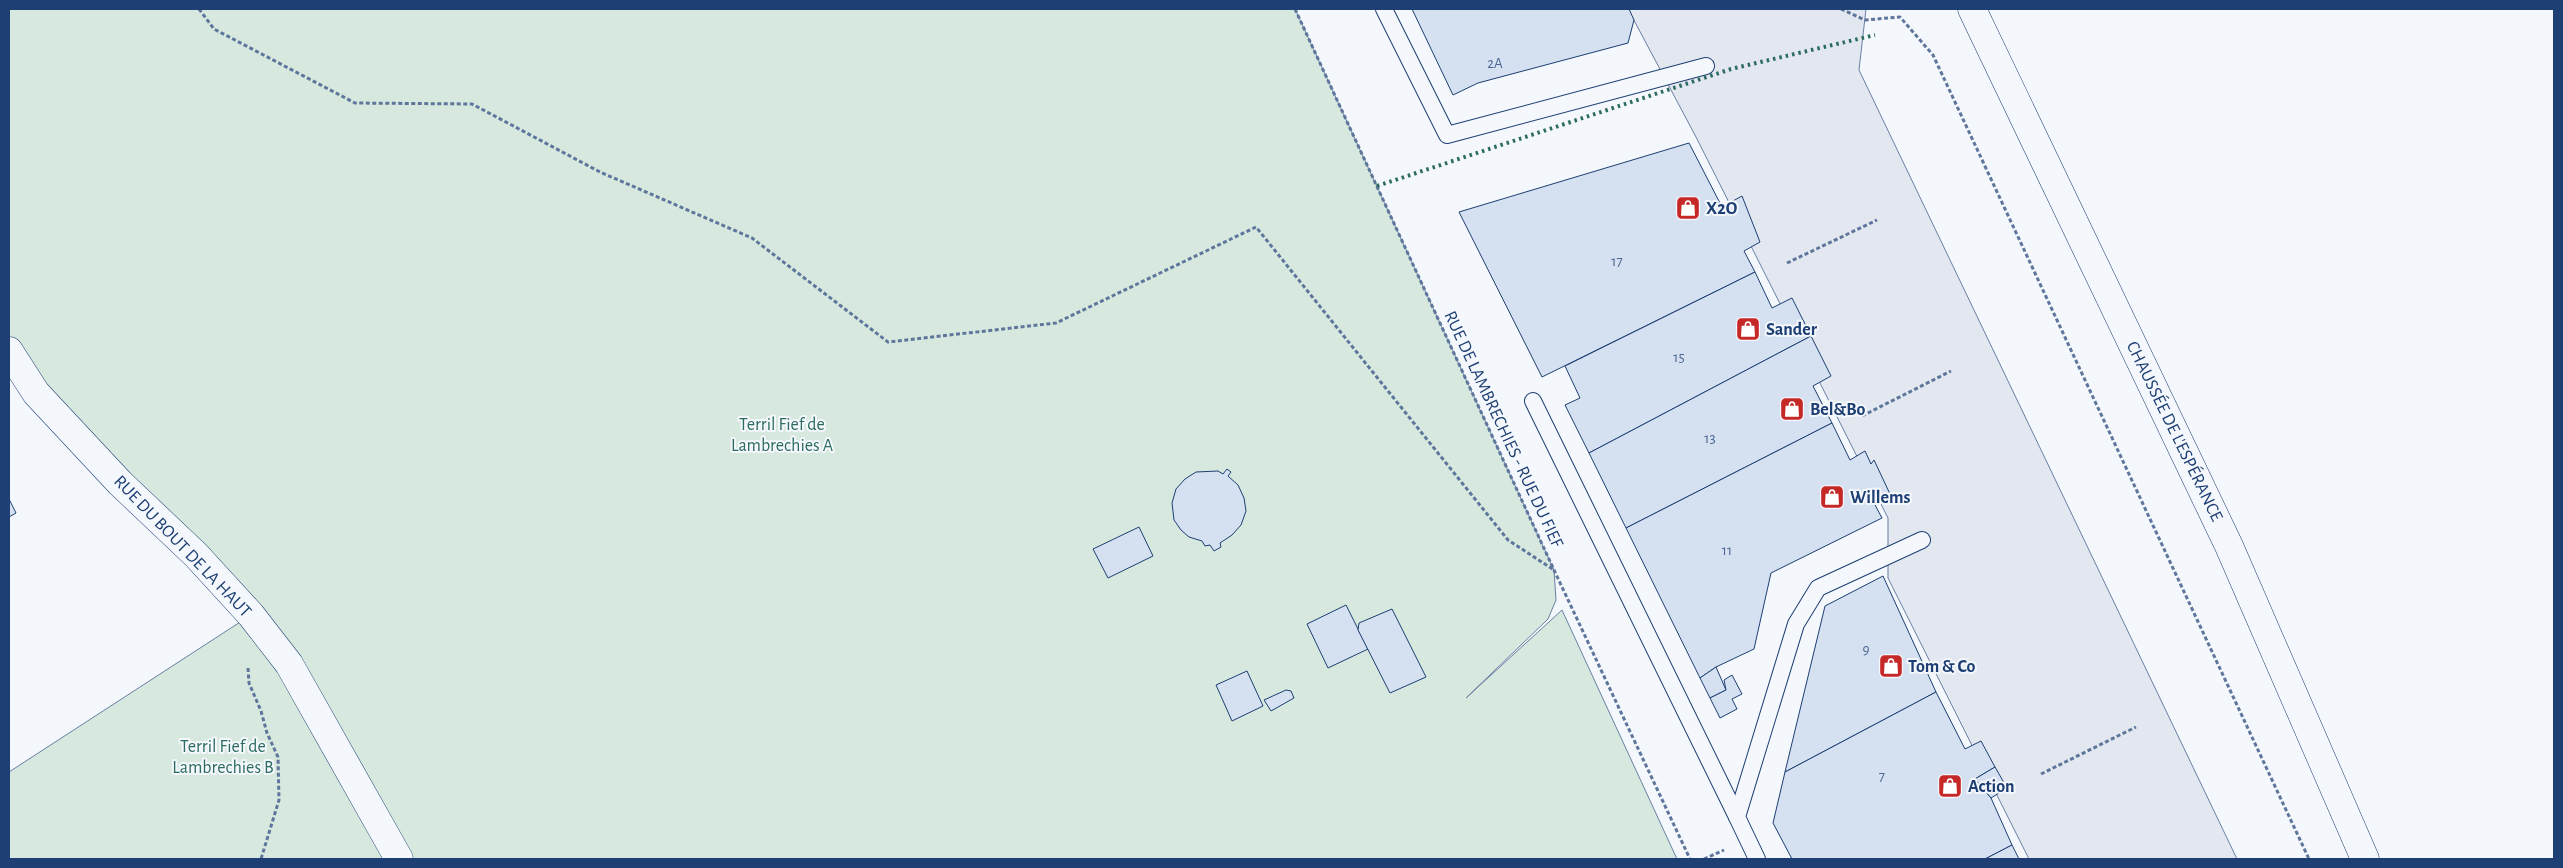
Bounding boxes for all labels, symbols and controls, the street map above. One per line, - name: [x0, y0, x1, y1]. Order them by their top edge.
- house number: 2A: [1487, 56, 1503, 71]
- shop icon: X2O: [1675, 195, 1701, 221]
- place label: X2O: [1706, 200, 1738, 218]
- house number: 17: [1611, 254, 1623, 269]
- street label: RUE DE LAMBRECHIES - RUE DU FIEF: [1440, 308, 1566, 551]
- shop icon: Sander: [1735, 316, 1761, 342]
- place label: Sander: [1766, 321, 1818, 339]
- street label: CHAUSSÉE DE L'ESPÉRANCE: [2123, 337, 2228, 525]
- house number: 15: [1673, 350, 1685, 365]
- shop icon: Bel&Bo: [1779, 396, 1805, 422]
- place label: Bel&Bo: [1810, 401, 1866, 419]
- park label: Terril Fief de Lambrechies A: [731, 416, 834, 455]
- house number: 13: [1704, 431, 1716, 446]
- street label: RUE DU BOUT DE LA HAUT: [110, 472, 255, 621]
- shop icon: Willems: [1819, 484, 1845, 510]
- place label: Willems: [1850, 489, 1910, 507]
- house number: 11: [1722, 543, 1732, 558]
- house number: 9: [1862, 642, 1870, 657]
- shop icon: Tom & Co: [1878, 653, 1904, 679]
- place label: Tom & Co: [1908, 658, 1975, 676]
- park label: Terril Fief de Lambrechies B: [172, 738, 274, 777]
- house number: 7: [1879, 769, 1885, 784]
- shop icon: Action: [1937, 773, 1963, 799]
- place label: Action: [1968, 778, 2015, 796]

